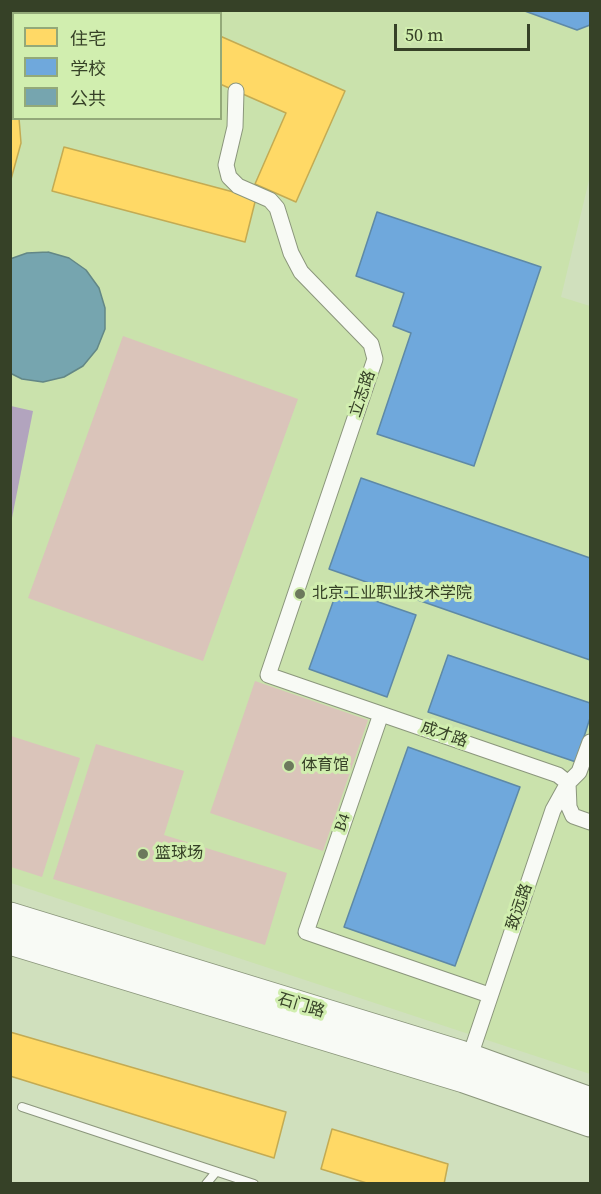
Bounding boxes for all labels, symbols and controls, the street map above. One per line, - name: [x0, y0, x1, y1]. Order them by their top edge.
- legend: [12, 12, 222, 120]
- scale bar: [397, 12, 534, 50]
- text: 50 m: [405, 22, 443, 47]
- text: 住宅: [70, 26, 106, 51]
- text: 学校: [70, 56, 106, 81]
- text: 公共: [70, 86, 106, 111]
- street label: 立志路: [346, 368, 380, 420]
- place label: 北京工业职业技术学院: [312, 584, 472, 604]
- marker: 北京工业职业技术学院: [293, 587, 307, 601]
- street label: 成才路: [418, 718, 470, 752]
- place label: 体育馆: [301, 756, 349, 776]
- marker: 体育馆: [282, 759, 296, 773]
- street label: B4: [331, 811, 355, 835]
- place label: 篮球场: [155, 844, 203, 864]
- marker: 篮球场: [136, 847, 150, 861]
- street label: 致远路: [503, 881, 537, 933]
- street label: 石门路: [275, 990, 327, 1022]

